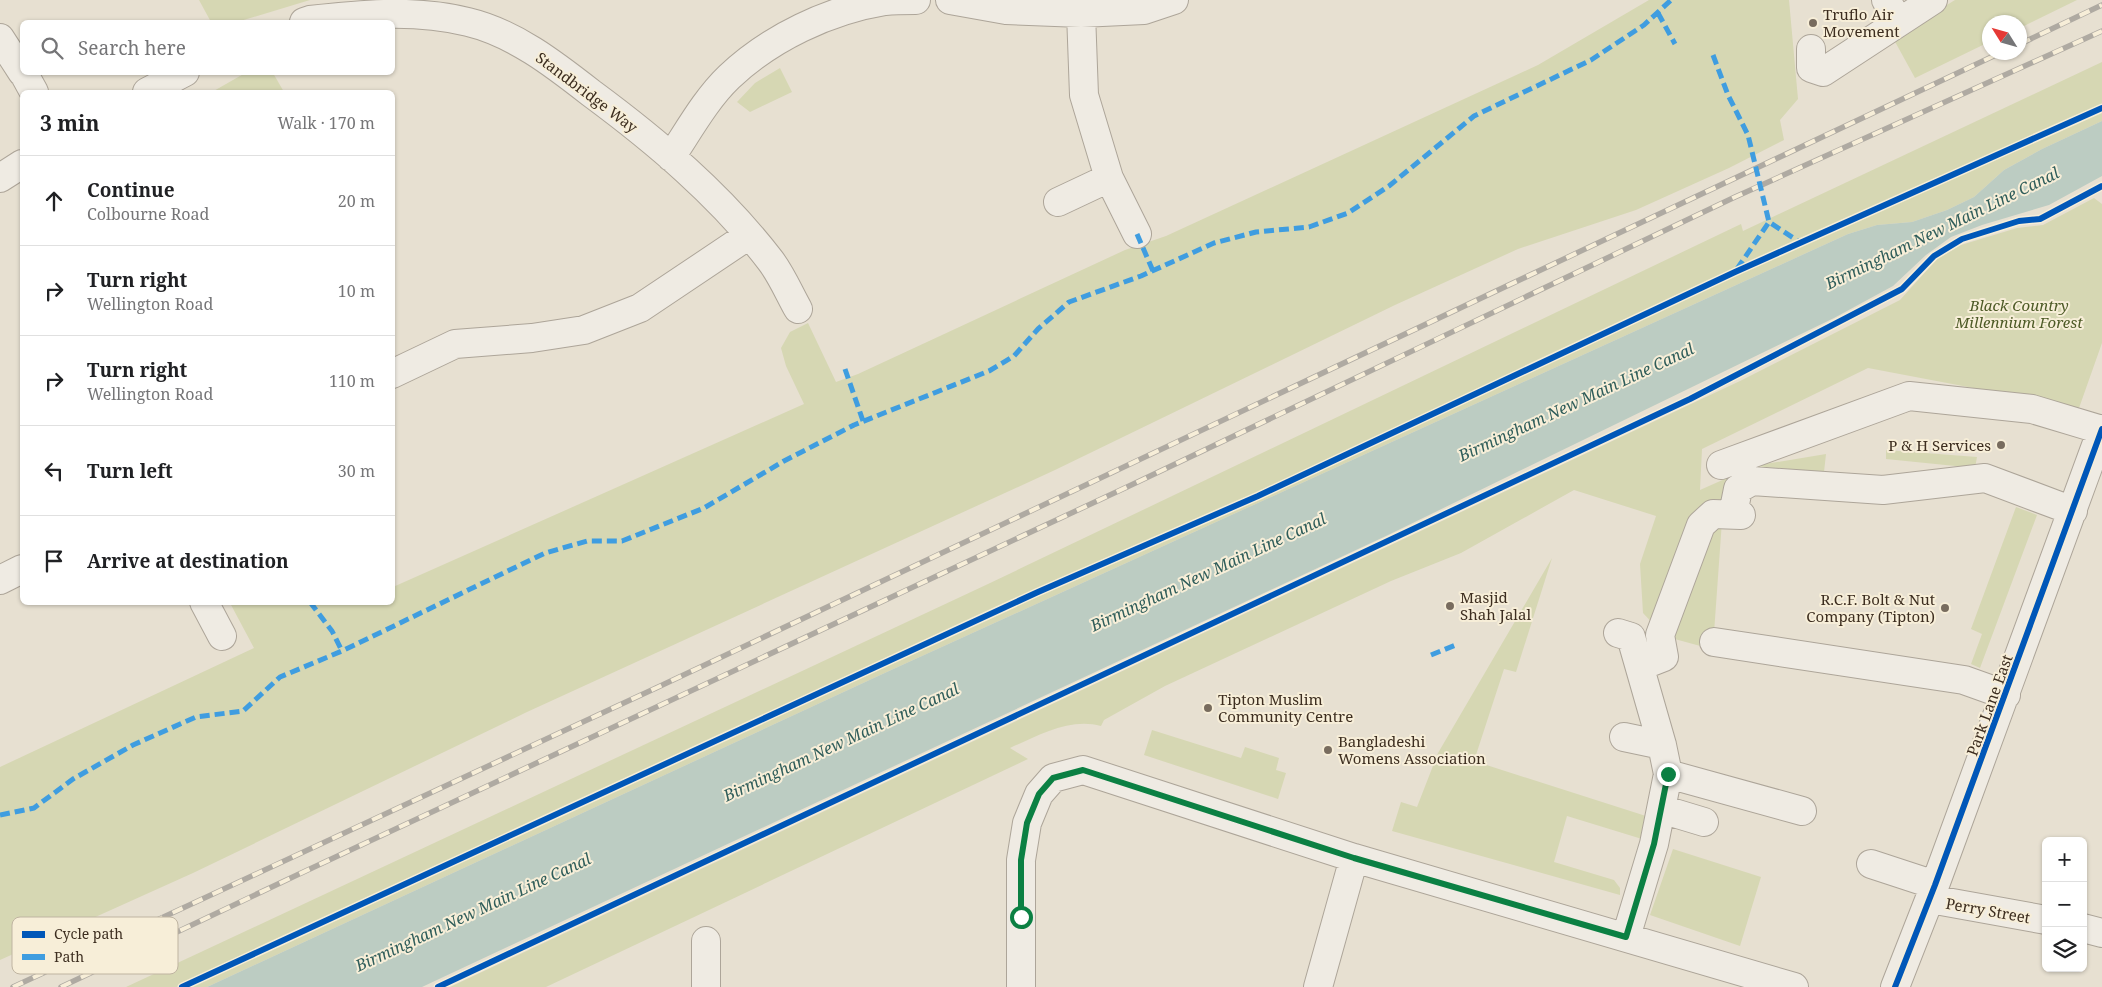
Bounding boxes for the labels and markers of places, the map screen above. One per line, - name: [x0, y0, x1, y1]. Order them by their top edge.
- place label: Truflo Air Movement: [1823, 4, 1900, 41]
- marker: Truflo Air Movement: [1807, 17, 1819, 29]
- place label: P & H Services: [1888, 435, 1991, 455]
- marker: P & H Services: [1995, 439, 2007, 451]
- place label: Masjid Shah Jalal: [1460, 587, 1531, 624]
- place label: R.C.F. Bolt & Nut Company (Tipton): [1806, 589, 1935, 626]
- marker: Masjid Shah Jalal: [1444, 600, 1456, 612]
- marker: R.C.F. Bolt & Nut Company (Tipton): [1939, 602, 1951, 614]
- place label: Tipton Muslim Community Centre: [1218, 689, 1353, 726]
- marker: Tipton Muslim Community Centre: [1202, 702, 1214, 714]
- place label: Bangladeshi Womens Association: [1338, 731, 1486, 768]
- marker: Bangladeshi Womens Association: [1322, 744, 1334, 756]

